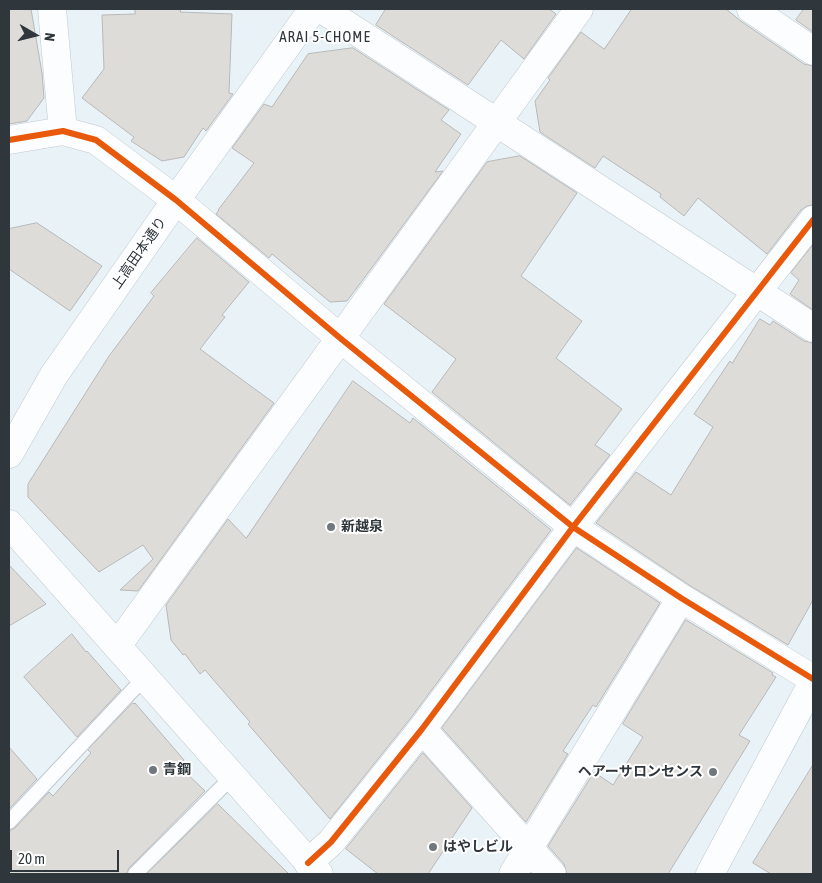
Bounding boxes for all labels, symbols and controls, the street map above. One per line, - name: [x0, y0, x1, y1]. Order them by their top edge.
- north arrow: [10, 10, 60, 60]
- district label: ARAI 5-CHOME: [278, 28, 372, 46]
- text: N: [41, 32, 58, 42]
- street label: 上高田本通り: [108, 214, 170, 292]
- place label: 新越泉: [341, 519, 383, 535]
- marker: 新越泉: [325, 521, 337, 533]
- place label: 青鋼: [163, 762, 191, 778]
- marker: 青鋼: [147, 764, 159, 776]
- place label: ヘアーサロンセンス: [578, 764, 703, 780]
- marker: ヘアーサロンセンス: [707, 766, 719, 778]
- place label: はやしビル: [443, 839, 513, 855]
- scale bar: [12, 840, 121, 872]
- marker: はやしビル: [427, 841, 439, 853]
- text: 20 m: [18, 850, 45, 867]

